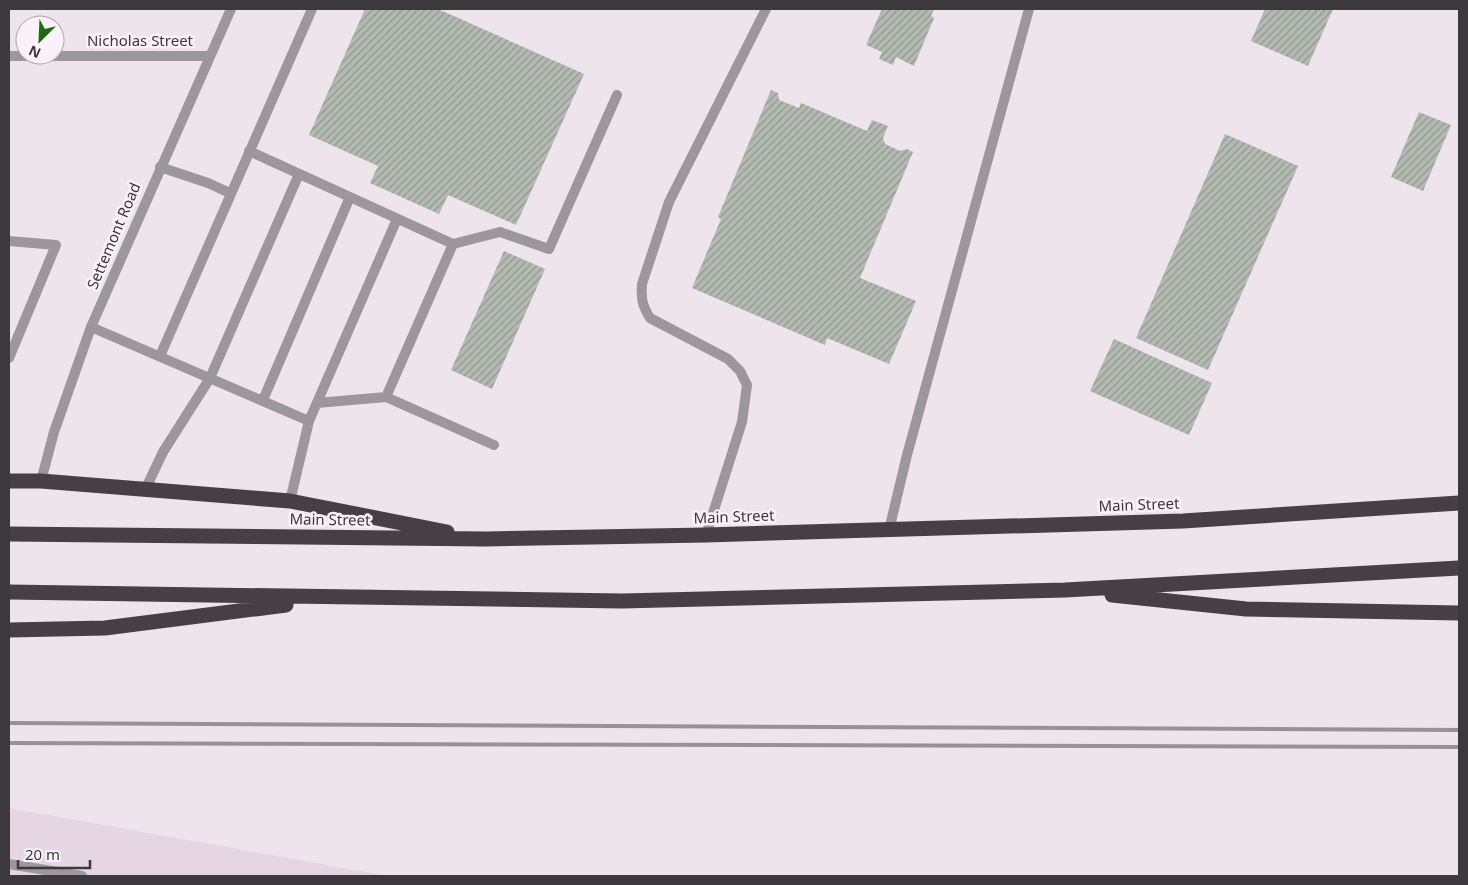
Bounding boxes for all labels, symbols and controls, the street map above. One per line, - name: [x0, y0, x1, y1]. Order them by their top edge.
- north arrow: [15, 15, 65, 65]
- street label: Nicholas Street: [87, 30, 194, 50]
- text: N: [25, 41, 44, 63]
- street label: Settemont Road: [82, 179, 145, 292]
- street label: Main Street: [1098, 493, 1180, 515]
- street label: Main Street: [693, 505, 775, 527]
- street label: Main Street: [289, 508, 371, 530]
- scale bar: [18, 838, 90, 870]
- text: 20 m: [25, 844, 60, 864]

